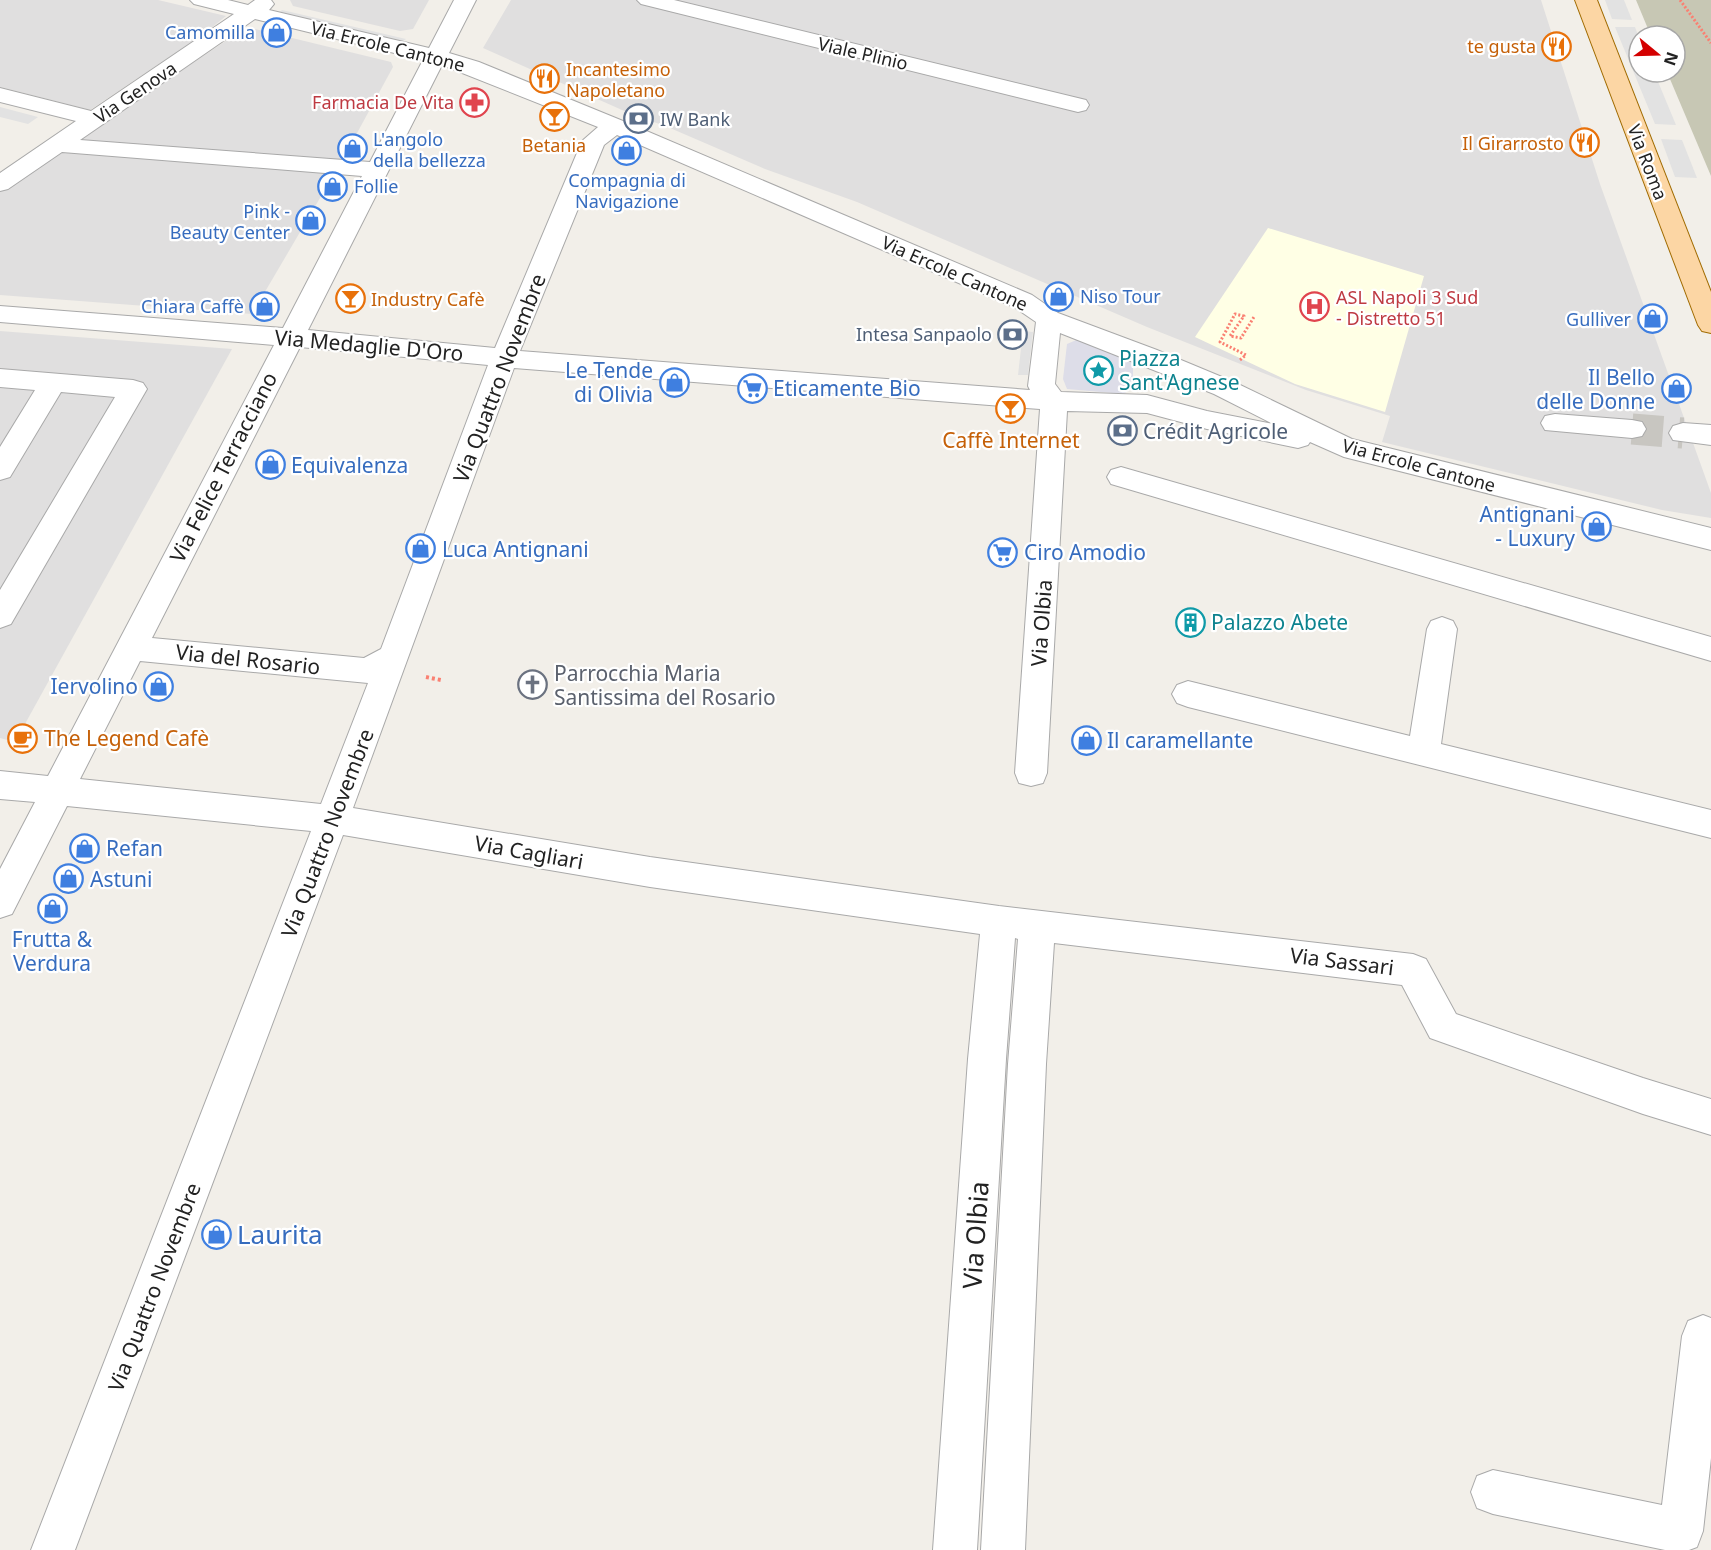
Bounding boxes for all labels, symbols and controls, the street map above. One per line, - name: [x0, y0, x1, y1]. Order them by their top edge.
- street label: Via Ercole Cantone: [309, 15, 467, 77]
- shop icon: Camomilla: [260, 16, 292, 48]
- place label: Camomilla: [165, 20, 255, 44]
- north arrow: [1627, 24, 1687, 84]
- restaurant icon: te gusta: [1541, 30, 1573, 62]
- street label: Viale Plinio: [816, 31, 910, 75]
- place label: te gusta: [1467, 34, 1536, 58]
- text: N: [1659, 49, 1684, 69]
- street label: Via Genova: [89, 56, 181, 128]
- place label: Incantesimo Napoletano: [566, 57, 671, 102]
- restaurant icon: Incantesimo Napoletano: [529, 63, 561, 95]
- pharmacy icon: Farmacia De Vita: [459, 86, 491, 118]
- place label: Farmacia De Vita: [312, 90, 454, 114]
- bar icon: Betania: [538, 100, 570, 132]
- bank icon: IW Bank: [623, 103, 655, 135]
- place label: IW Bank: [660, 107, 730, 131]
- street label: Via Roma: [1623, 121, 1673, 203]
- place label: L'angolo della bellezza: [373, 127, 486, 172]
- restaurant icon: Il Girarrosto: [1569, 127, 1601, 159]
- place label: Il Girarrosto: [1462, 131, 1564, 155]
- shop icon: L'angolo della bellezza: [336, 133, 368, 165]
- place label: Betania: [522, 133, 586, 157]
- shop icon: Compagnia di Navigazione: [611, 135, 643, 167]
- place label: Compagnia di Navigazione: [568, 168, 686, 213]
- shop icon: Follie: [317, 170, 349, 202]
- place label: Follie: [354, 174, 398, 198]
- place label: Pink - Beauty Center: [170, 199, 291, 244]
- shop icon: Pink - Beauty Center: [295, 205, 327, 237]
- street label: Via Ercole Cantone: [878, 230, 1032, 316]
- street label: Via Quattro Novembre: [446, 270, 552, 486]
- shop icon: Niso Tour: [1043, 280, 1075, 312]
- bar icon: Industry Cafè: [334, 283, 366, 315]
- place label: Niso Tour: [1080, 284, 1161, 308]
- place label: ASL Napoli 3 Sud - Distretto 51: [1336, 285, 1478, 330]
- place label: Industry Cafè: [371, 287, 485, 311]
- shop icon: Chiara Caffè: [249, 290, 281, 322]
- hospital icon: ASL Napoli 3 Sud - Distretto 51: [1299, 291, 1331, 323]
- place label: Chiara Caffè: [141, 294, 244, 318]
- shop icon: Gulliver: [1636, 303, 1668, 335]
- place label: Gulliver: [1566, 307, 1632, 331]
- bank icon: Intesa Sanpaolo: [997, 318, 1029, 350]
- place label: Intesa Sanpaolo: [856, 322, 992, 346]
- street label: Via Medaglie D'Oro: [273, 323, 465, 367]
- place label: Piazza Sant'Agnese: [1119, 344, 1240, 396]
- place icon: Piazza Sant'Agnese: [1082, 354, 1114, 386]
- place label: Le Tende di Olivia: [565, 356, 653, 408]
- place label: Il Bello delle Donne: [1536, 363, 1655, 415]
- shop icon: Le Tende di Olivia: [658, 366, 690, 398]
- street label: Via Felice Terracciano: [163, 367, 283, 567]
- supermarket icon: Eticamente Bio: [736, 372, 768, 404]
- shop icon: Il Bello delle Donne: [1660, 373, 1692, 405]
- place label: Eticamente Bio: [773, 374, 921, 402]
- bar icon: Caffè Internet: [995, 393, 1027, 425]
- bank icon: Crédit Agricole: [1106, 415, 1138, 447]
- place label: Crédit Agricole: [1143, 417, 1288, 445]
- place label: Caffè Internet: [942, 426, 1080, 454]
- street label: Via Ercole Cantone: [1340, 433, 1498, 497]
- shop icon: Equivalenza: [254, 449, 286, 481]
- place label: Equivalenza: [291, 451, 408, 479]
- place label: Antignani - Luxury: [1480, 500, 1575, 552]
- shop icon: Antignani - Luxury: [1580, 510, 1612, 542]
- shop icon: Luca Antignani: [405, 533, 437, 565]
- place label: Luca Antignani: [442, 535, 589, 563]
- supermarket icon: Ciro Amodio: [987, 536, 1019, 568]
- place label: Ciro Amodio: [1024, 538, 1146, 566]
- street label: Via Olbia: [1024, 579, 1058, 667]
- building icon: Palazzo Abete: [1174, 606, 1206, 638]
- place label: Palazzo Abete: [1211, 608, 1348, 636]
- street label: Via del Rosario: [174, 637, 322, 681]
- place label: Parrocchia Maria Santissima del Rosario: [554, 659, 776, 711]
- church icon: Parrocchia Maria Santissima del Rosario: [517, 669, 549, 701]
- shop icon: Iervolino: [143, 670, 175, 702]
- place label: Iervolino: [50, 672, 138, 700]
- cafe icon: The Legend Cafè: [7, 722, 39, 754]
- place label: The Legend Cafè: [44, 724, 209, 752]
- shop icon: Il caramellante: [1070, 724, 1102, 756]
- street label: Via Quattro Novembre: [274, 725, 380, 941]
- place label: Il caramellante: [1107, 726, 1253, 754]
- street label: Via Cagliari: [472, 829, 586, 875]
- shop icon: Refan: [69, 832, 101, 864]
- place label: Refan: [106, 834, 163, 862]
- shop icon: Astuni: [53, 863, 85, 895]
- place label: Astuni: [90, 865, 152, 893]
- shop icon: Frutta & Verdura: [36, 892, 68, 924]
- place label: Frutta & Verdura: [12, 925, 93, 977]
- street label: Via Sassari: [1288, 941, 1396, 981]
- street label: Via Quattro Novembre: [101, 1179, 207, 1395]
- street label: Via Olbia: [953, 1180, 997, 1290]
- place label: Laurita: [237, 1216, 323, 1252]
- shop icon: Laurita: [200, 1218, 232, 1250]

